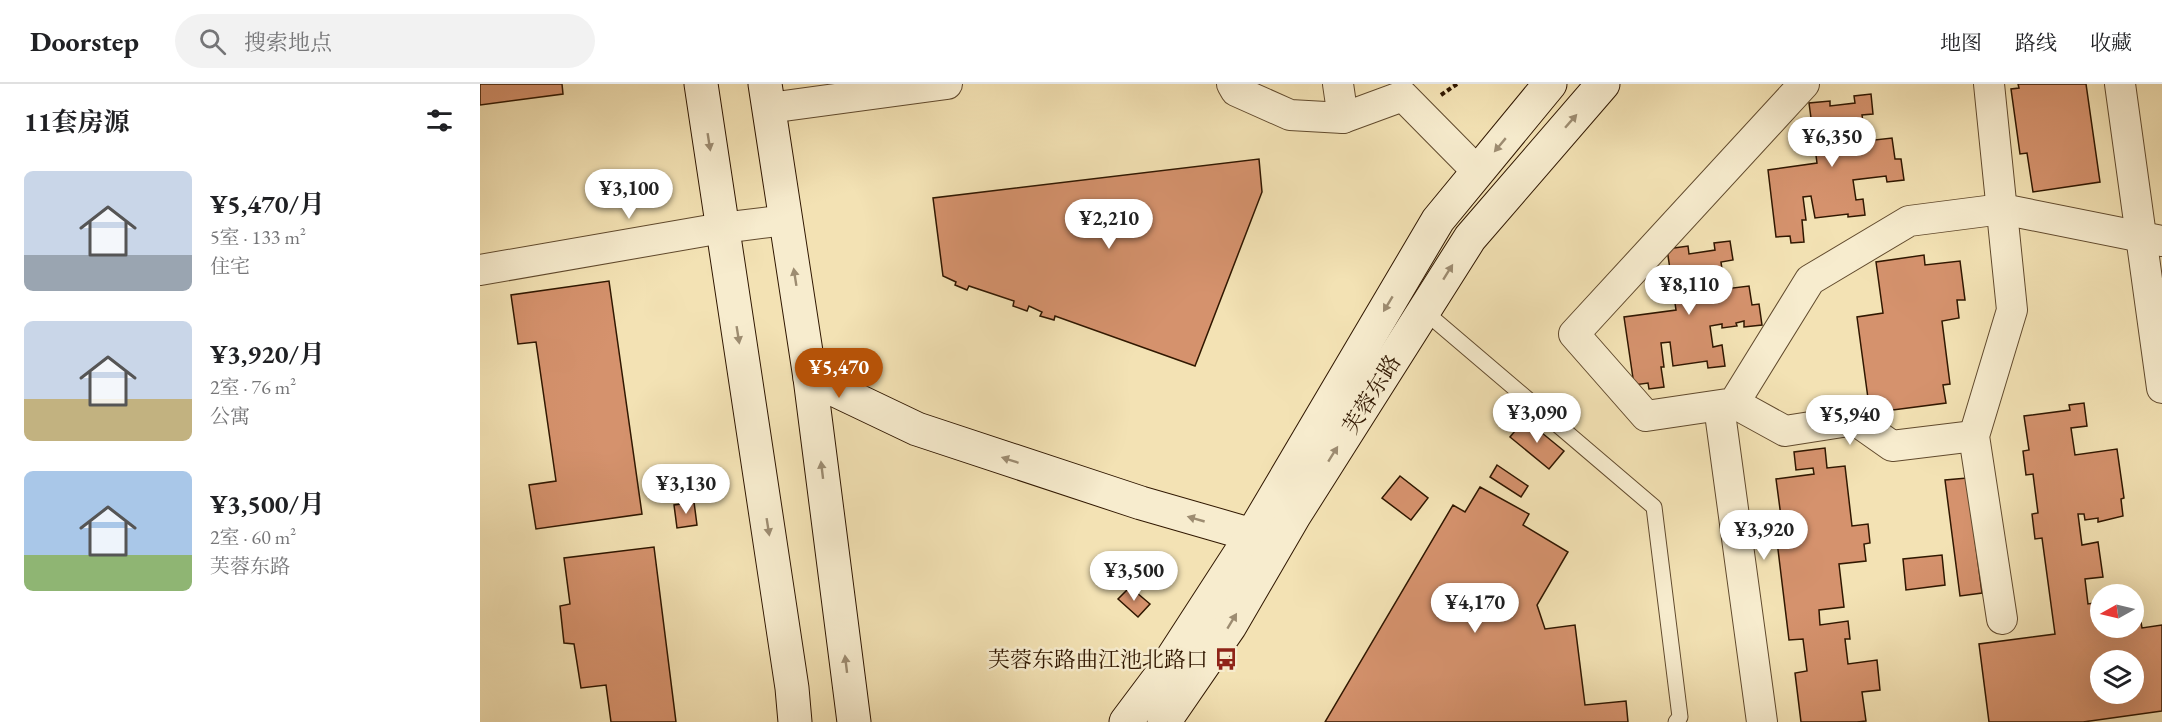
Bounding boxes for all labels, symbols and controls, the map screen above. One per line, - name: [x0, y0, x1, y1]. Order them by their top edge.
- search box: [175, 14, 595, 68]
- text: Doorstep: [30, 23, 139, 59]
- icon: search: [196, 25, 229, 58]
- text: 搜索地点: [244, 28, 332, 57]
- text: 地图: [1940, 29, 1982, 56]
- text: 路线: [2015, 29, 2057, 56]
- text: 收藏: [2090, 29, 2132, 56]
- icon: filters: [423, 104, 456, 137]
- text: 11套房源: [24, 105, 130, 139]
- one-way arrow: [1565, 113, 1578, 129]
- pin: ¥6,350: [1783, 117, 1881, 168]
- text: ¥6,350: [1802, 123, 1862, 149]
- one-way arrow: [705, 132, 714, 151]
- one-way arrow: [1493, 137, 1506, 153]
- pin: ¥3,100: [580, 169, 678, 220]
- text: ¥3,100: [599, 175, 659, 201]
- text: ¥5,470/月: [210, 187, 325, 221]
- icon: home: [72, 195, 144, 267]
- pin: ¥2,210: [1060, 199, 1158, 250]
- text: ¥2,210: [1079, 205, 1139, 231]
- text: 5室 · 133 m²: [210, 224, 306, 250]
- text: 住宅: [210, 253, 250, 279]
- one-way arrow: [1443, 264, 1454, 280]
- pin: ¥8,110: [1640, 265, 1738, 316]
- one-way arrow: [790, 268, 799, 287]
- text: ¥8,110: [1659, 271, 1719, 297]
- one-way arrow: [1383, 296, 1393, 313]
- one-way arrow: [734, 325, 743, 344]
- text: ¥3,920/月: [210, 337, 325, 371]
- icon: home: [72, 345, 144, 417]
- pin: ¥5,470: [790, 348, 888, 399]
- street label: 芙蓉东路: [1336, 349, 1407, 439]
- text: ¥5,470: [809, 354, 869, 380]
- text: 2室 · 76 m²: [210, 374, 296, 400]
- pin: ¥3,090: [1488, 393, 1586, 444]
- pin: ¥5,940: [1801, 395, 1899, 446]
- text: ¥3,090: [1507, 399, 1567, 425]
- text: ¥5,940: [1820, 401, 1880, 427]
- text: 公寓: [210, 403, 250, 429]
- one-way arrow: [1327, 446, 1338, 462]
- one-way arrow: [1001, 455, 1019, 464]
- one-way arrow: [817, 461, 827, 480]
- pin: ¥3,130: [637, 464, 735, 515]
- text: ¥3,130: [656, 470, 716, 496]
- text: ¥3,500/月: [210, 487, 325, 521]
- icon: home: [72, 495, 144, 567]
- pin: ¥3,920: [1715, 510, 1813, 561]
- one-way arrow: [1187, 514, 1205, 523]
- text: ¥3,920: [1734, 516, 1794, 542]
- one-way arrow: [764, 518, 773, 537]
- text: 2室 · 60 m²: [210, 524, 296, 550]
- pin: ¥3,500: [1085, 551, 1183, 602]
- text: 芙蓉东路: [210, 553, 290, 579]
- text: ¥3,500: [1104, 557, 1164, 583]
- pin: ¥4,170: [1426, 583, 1524, 634]
- north arrow: [2090, 584, 2144, 638]
- map controls: [2090, 584, 2144, 704]
- text: ¥4,170: [1445, 589, 1505, 615]
- one-way arrow: [1227, 612, 1237, 629]
- place label: 芙蓉东路曲江池北路口: [988, 645, 1208, 674]
- bus stop icon: 芙蓉东路曲江池北路口: [1213, 646, 1239, 672]
- button: layers: [2090, 650, 2144, 704]
- one-way arrow: [842, 654, 851, 673]

